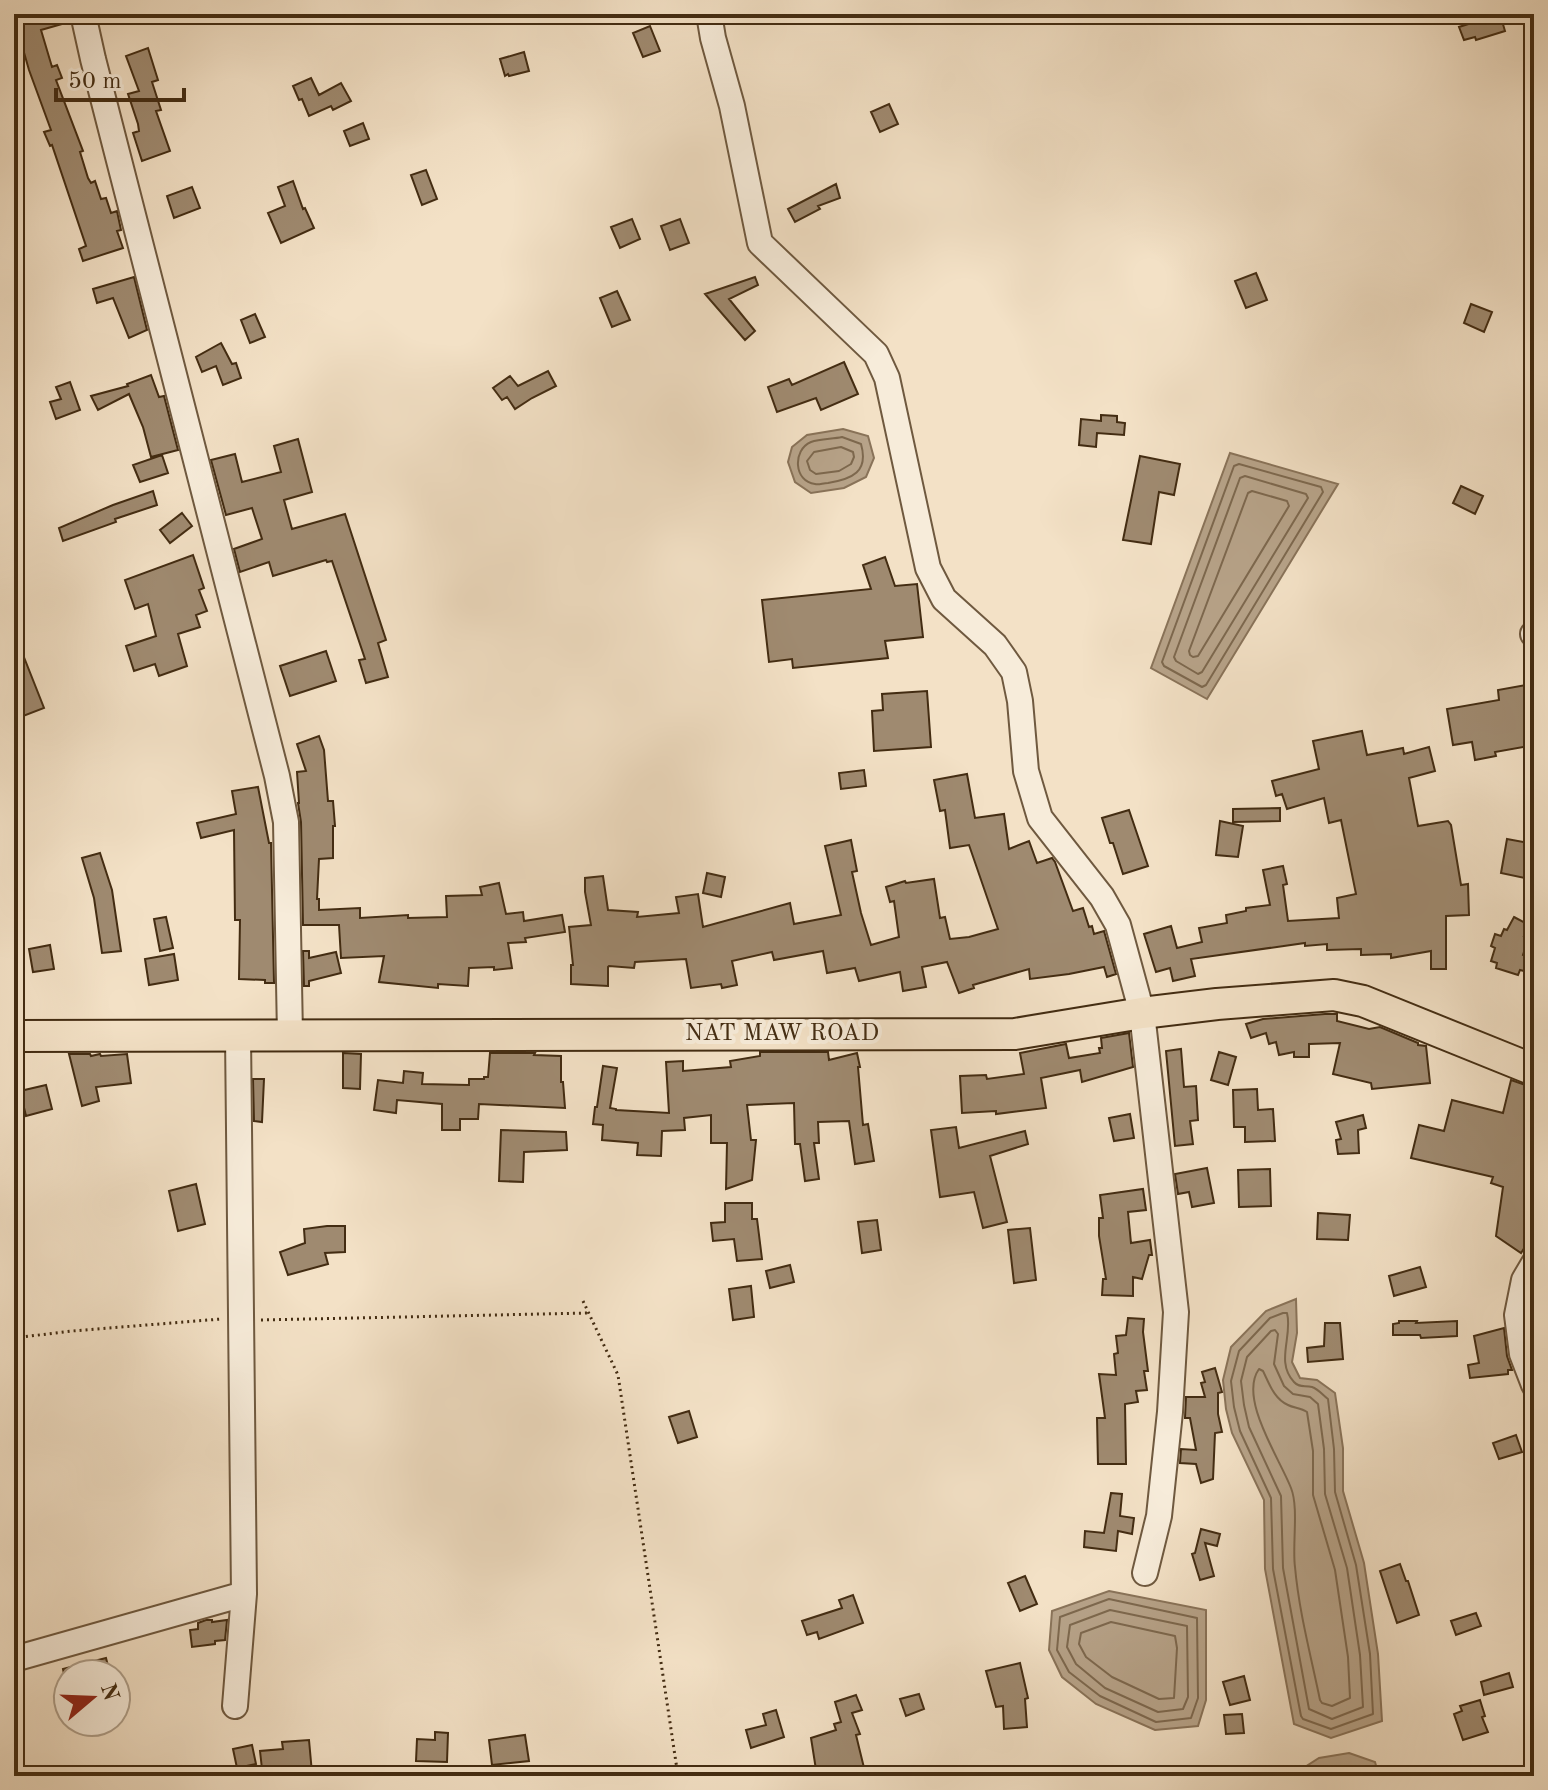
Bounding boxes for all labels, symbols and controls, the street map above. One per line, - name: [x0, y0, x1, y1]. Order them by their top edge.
- scale bar: [56, 52, 184, 102]
- text: 50 m: [68, 70, 122, 94]
- street label: NAT MAW ROAD: [685, 1022, 879, 1046]
- north arrow: [52, 1658, 132, 1738]
- text: N: [96, 1681, 122, 1704]

